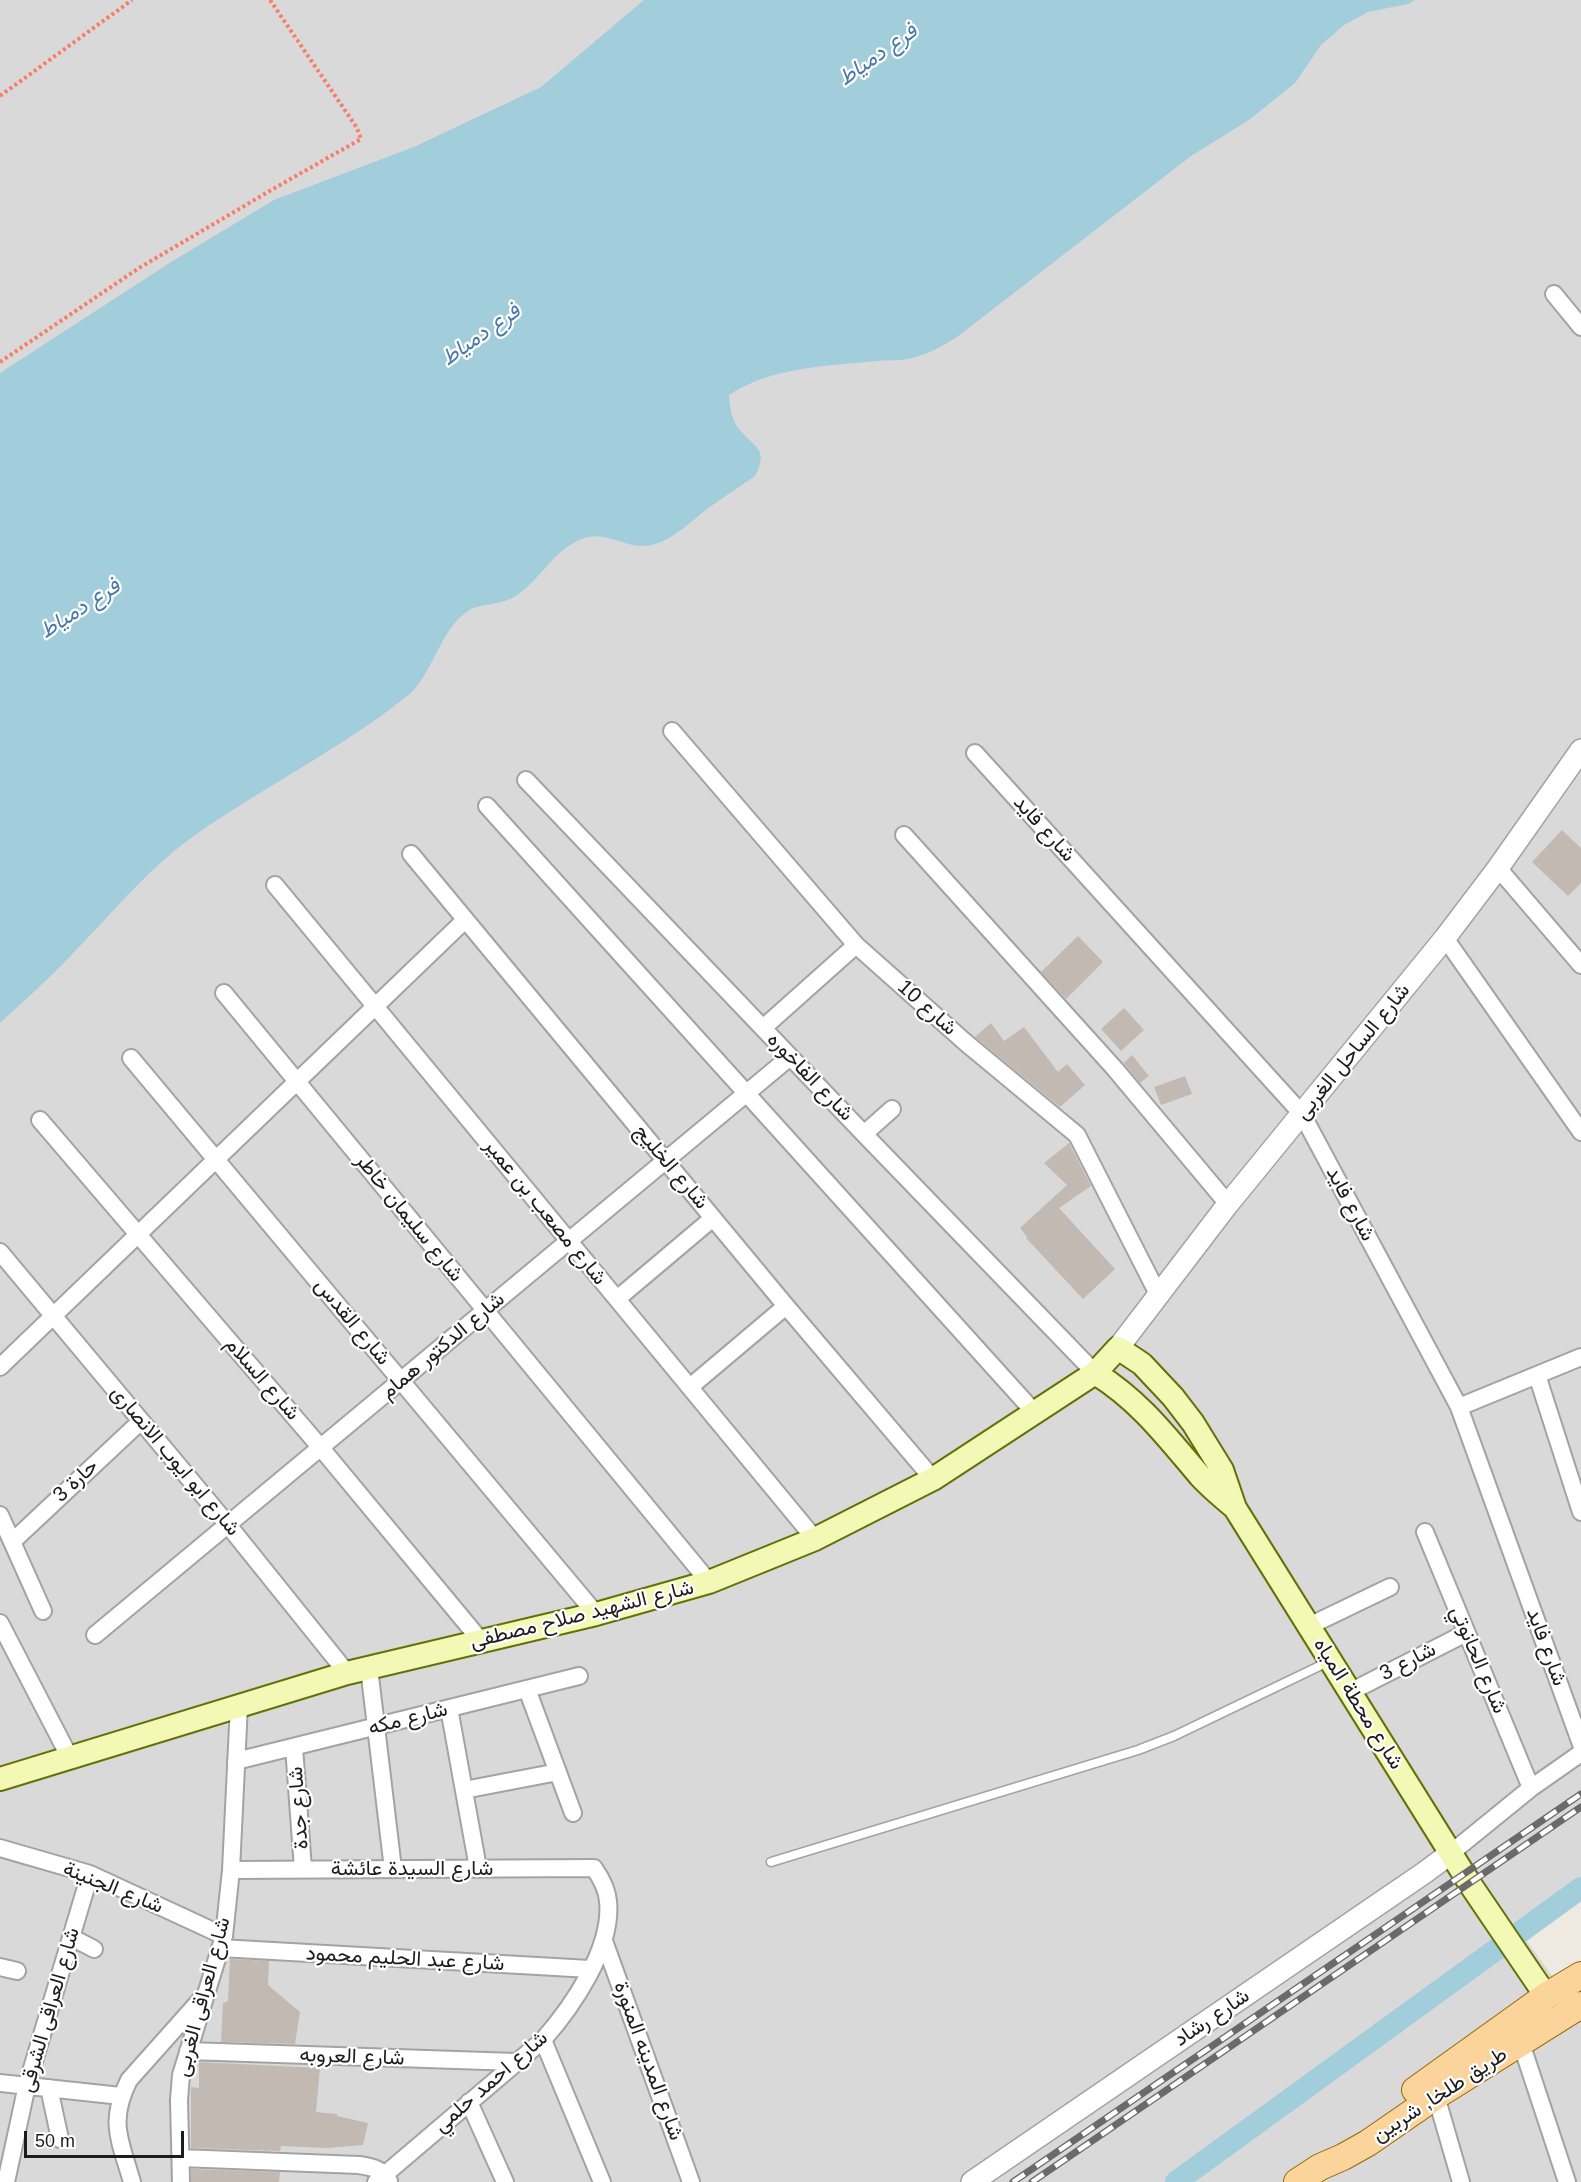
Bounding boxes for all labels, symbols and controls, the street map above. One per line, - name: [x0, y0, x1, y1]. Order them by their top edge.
- water label: فرع دمياط: [833, 18, 923, 92]
- water label: فرع دمياط: [436, 298, 526, 372]
- water label: فرع دمياط: [35, 573, 125, 645]
- street label: شارع فايد: [1008, 791, 1080, 867]
- street label: شارع 10: [892, 975, 962, 1041]
- street label: شارع الساحل الغربى: [1290, 979, 1416, 1125]
- street label: شارع الفاخوره: [761, 1027, 859, 1127]
- street label: شارع الخليج: [628, 1119, 714, 1215]
- street label: شارع مصعب بن عمير: [478, 1134, 612, 1290]
- street label: شارع سليمان خاطر: [350, 1149, 468, 1287]
- street label: شارع فايد: [1320, 1162, 1380, 1246]
- street label: شارع القدس: [308, 1274, 396, 1370]
- street label: شارع الدكتور همام: [376, 1287, 510, 1405]
- street label: شارع السلام: [219, 1332, 305, 1426]
- street label: شارع ابو ايوب الانصارى: [105, 1381, 245, 1541]
- street label: حارة 3: [48, 1454, 104, 1508]
- street label: شارع الشهيد صلاح مصطفى: [468, 1575, 696, 1655]
- street label: شارع الحانوتي: [1444, 1603, 1512, 1717]
- street label: شارع فايد: [1520, 1605, 1572, 1689]
- street label: شارع محطة المياه: [1307, 1634, 1409, 1774]
- street label: شارع 3: [1376, 1637, 1440, 1687]
- street label: شارع مكه: [366, 1697, 450, 1741]
- street label: شارع جدة: [284, 1766, 314, 1850]
- street label: شارع الجنينة: [59, 1856, 167, 1920]
- street label: شارع السيدة عائشة: [331, 1856, 493, 1882]
- street label: شارع العراقى الغربى: [170, 1915, 236, 2079]
- street label: شارع العراقى الشرقى: [14, 1925, 86, 2095]
- street label: شارع عبد الحليم محمود: [305, 1941, 505, 1977]
- street label: شارع المدينه المنورة: [608, 1978, 688, 2144]
- street label: شارع رشاد: [1169, 1984, 1255, 2052]
- street label: شارع احمد حلمي: [429, 2026, 553, 2138]
- street label: طريق طلخا, شربين: [1368, 2042, 1512, 2148]
- street label: شارع العروبه: [299, 2043, 405, 2071]
- scale bar: [27, 2119, 188, 2157]
- text: 50 m: [35, 2131, 75, 2151]

